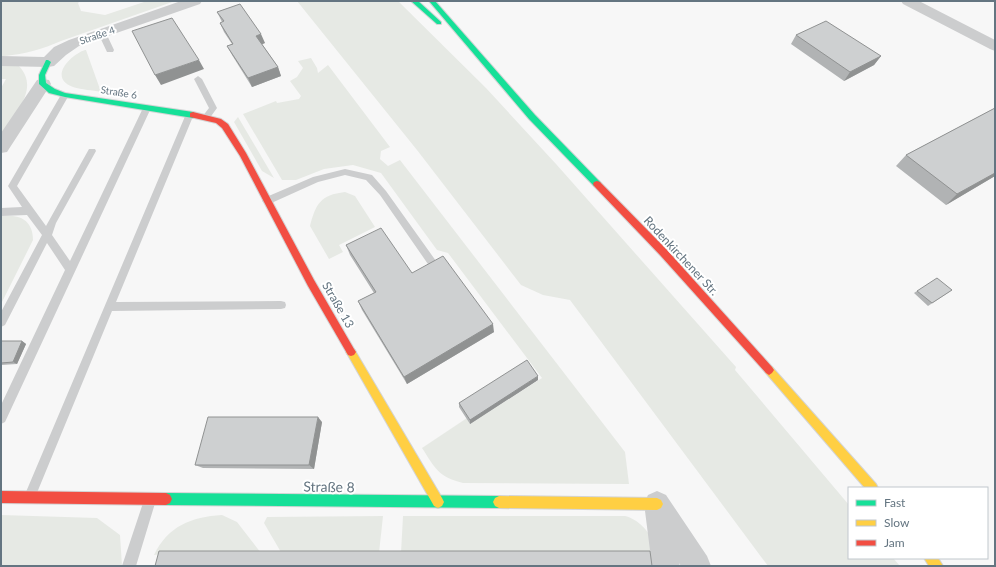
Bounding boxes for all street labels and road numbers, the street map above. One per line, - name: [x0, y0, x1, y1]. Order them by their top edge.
- street label: Straße 4: [78, 23, 117, 47]
- street label: Straße 6: [100, 83, 138, 101]
- street label: Rodenkirchener Str.: [641, 213, 722, 299]
- street label: Straße 13: [319, 279, 358, 331]
- street label: Straße 8: [303, 478, 355, 495]

